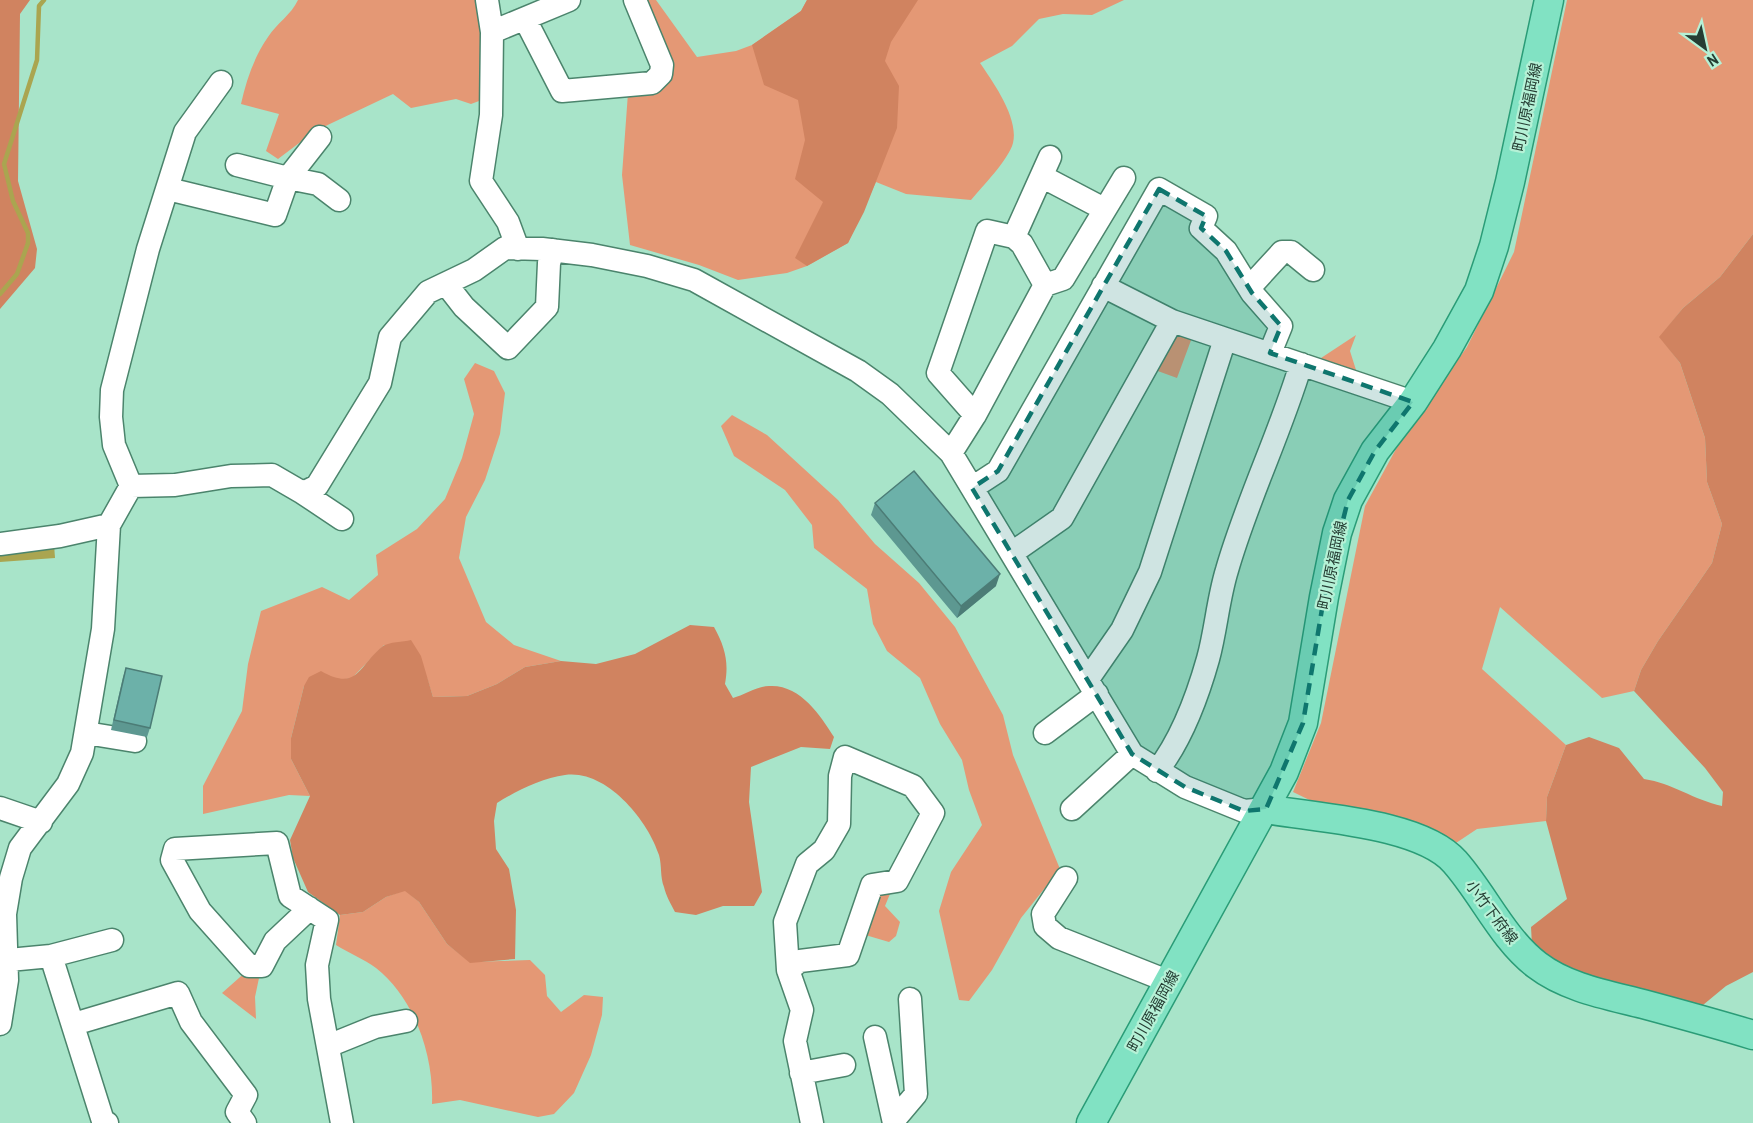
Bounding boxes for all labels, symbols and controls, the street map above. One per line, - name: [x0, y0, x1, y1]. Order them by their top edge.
- north arrow: [1675, 18, 1735, 78]
- text: N: [1703, 49, 1723, 72]
- street label: 町川原福岡線: [1507, 61, 1547, 153]
- street label: 町川原福岡線: [1312, 519, 1352, 611]
- street label: 小竹下府線: [1461, 876, 1523, 948]
- street label: 町川原福岡線: [1122, 967, 1184, 1055]

